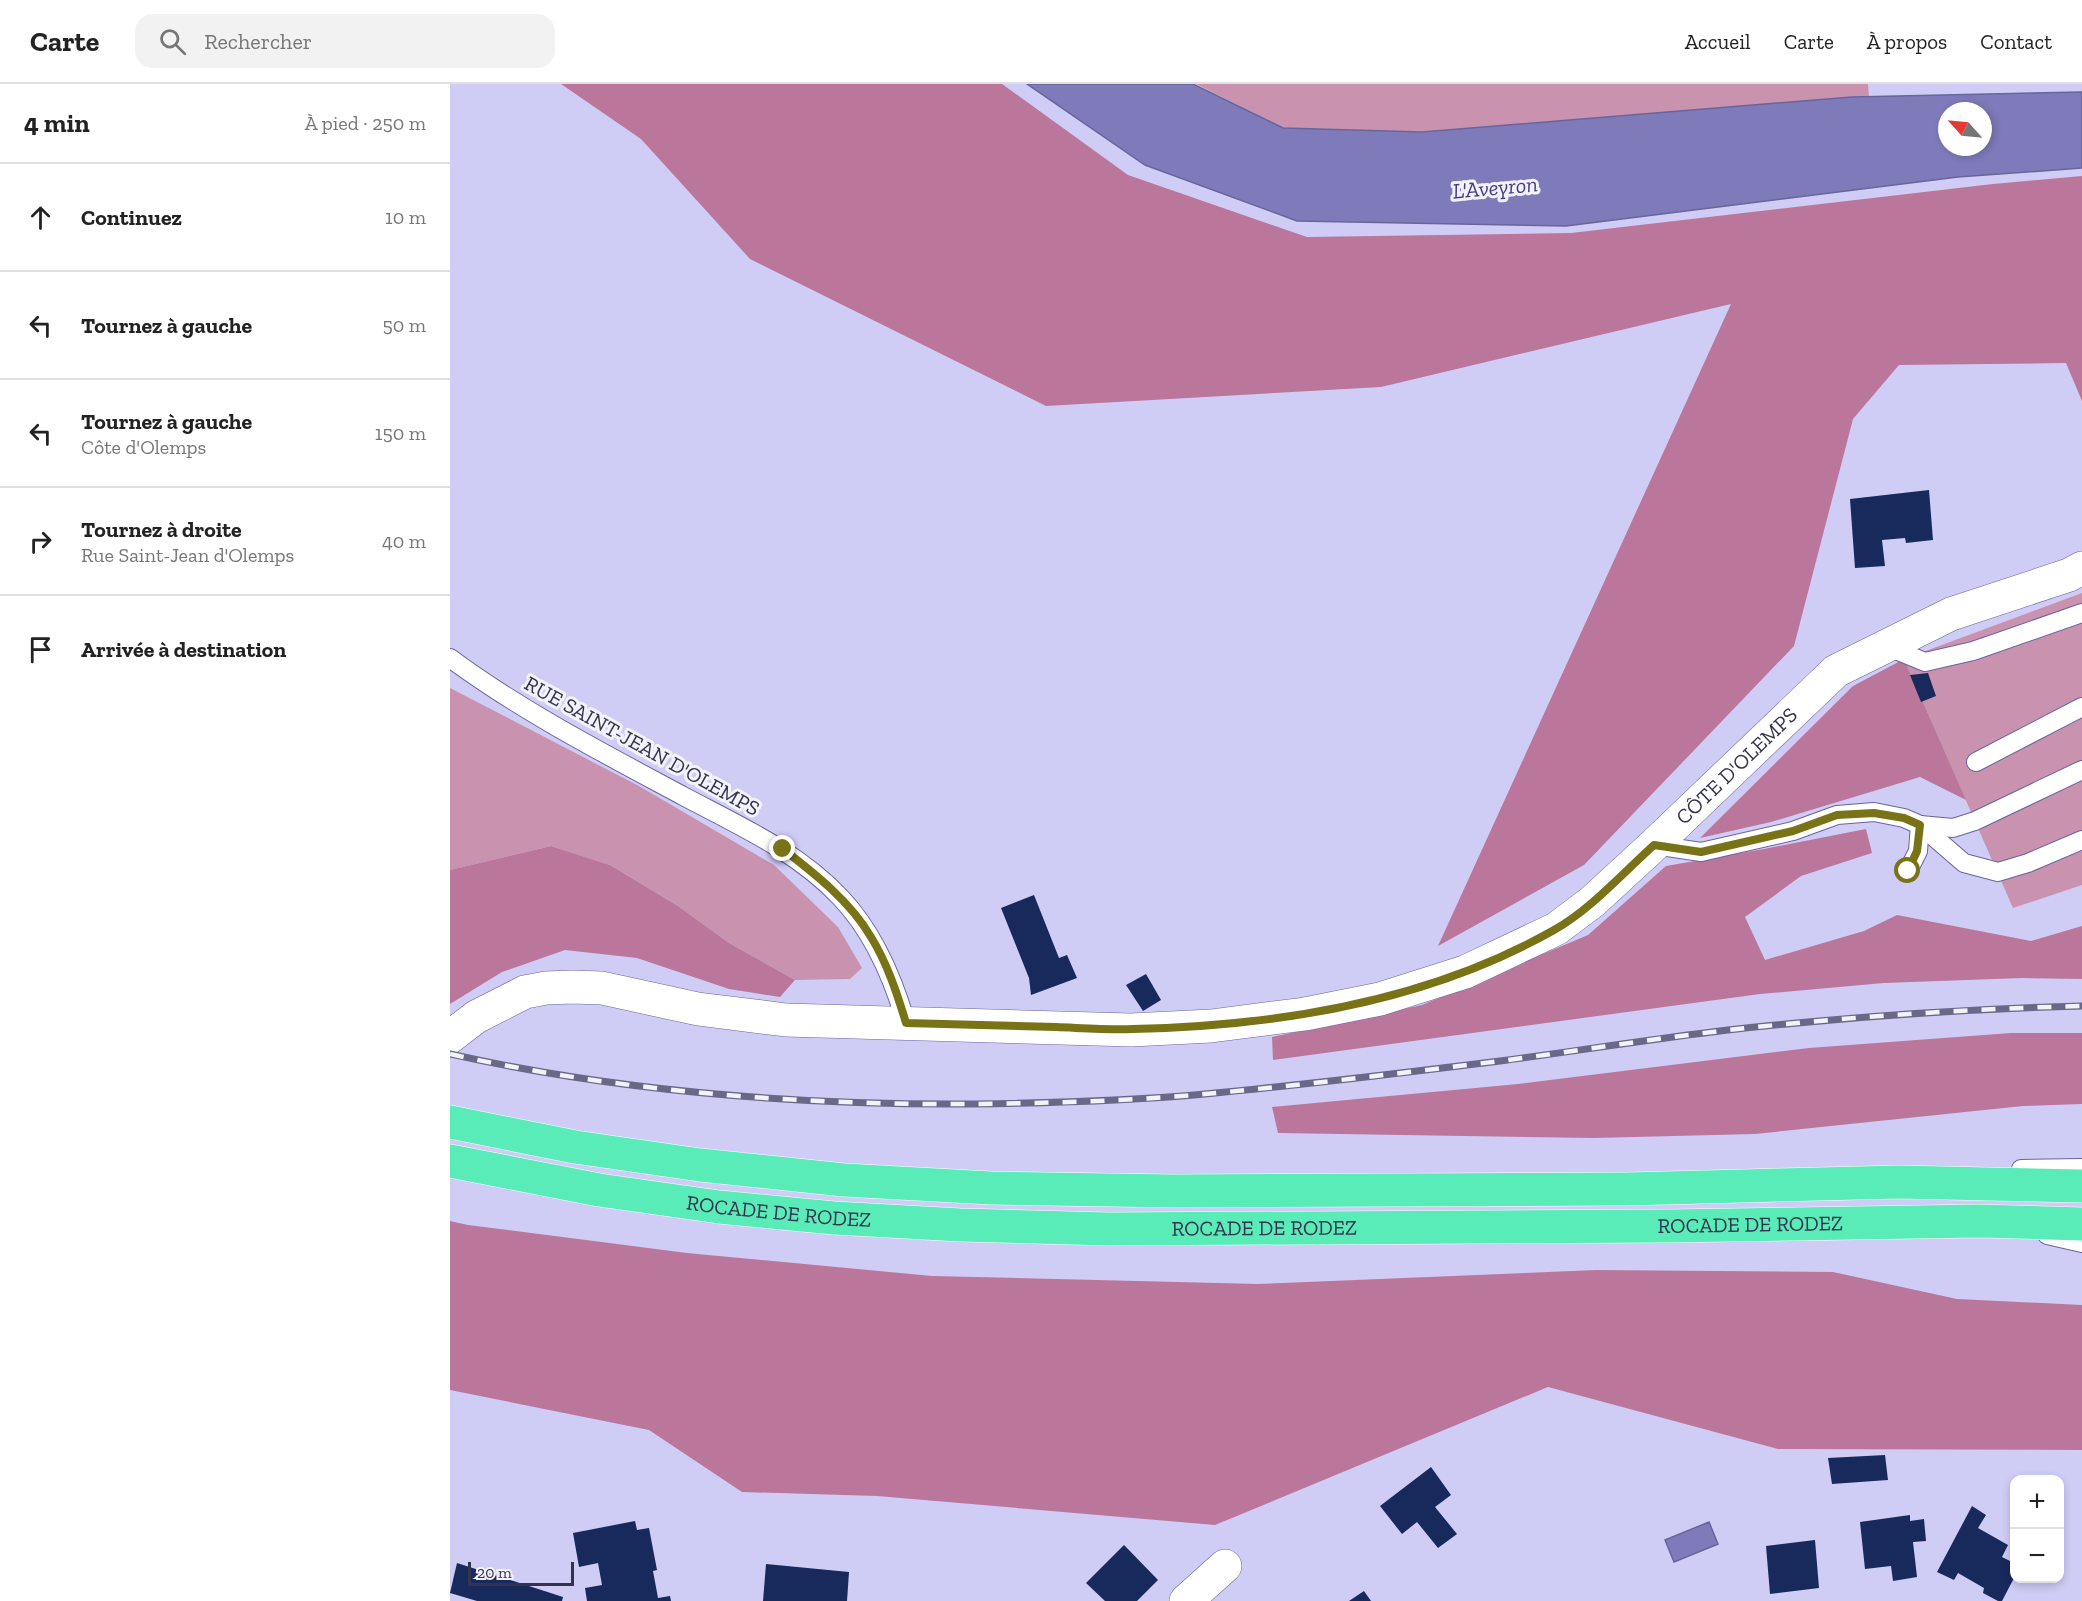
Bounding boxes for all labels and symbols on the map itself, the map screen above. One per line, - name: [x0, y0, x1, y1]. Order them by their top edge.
- north arrow: [1938, 102, 1992, 156]
- water label: L'Aveyron: [1451, 170, 1539, 205]
- street label: RUE SAINT-JEAN D'OLEMPS: [520, 670, 764, 821]
- street label: CÔTE D'OLEMPS: [1670, 702, 1802, 829]
- route end: [769, 835, 795, 861]
- route start: [1894, 857, 1920, 883]
- street label: ROCADE DE RODEZ: [685, 1190, 872, 1232]
- street label: ROCADE DE RODEZ: [1657, 1210, 1843, 1238]
- street label: ROCADE DE RODEZ: [1171, 1215, 1357, 1241]
- scale bar: [468, 1559, 574, 1586]

